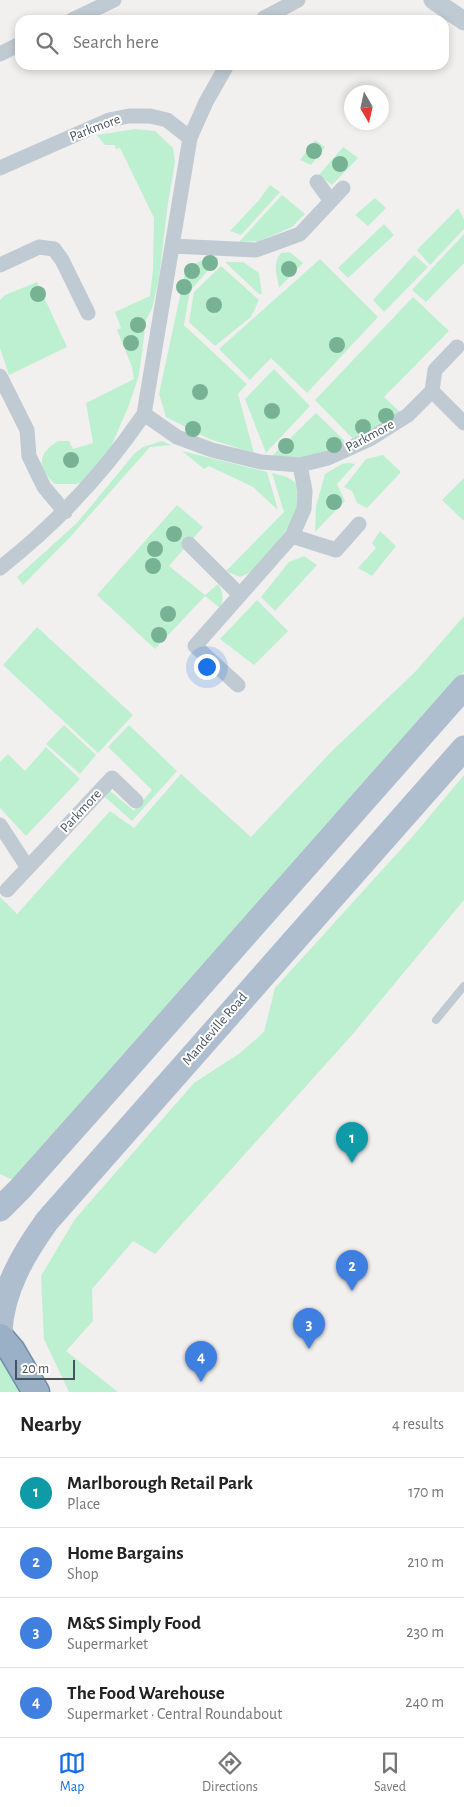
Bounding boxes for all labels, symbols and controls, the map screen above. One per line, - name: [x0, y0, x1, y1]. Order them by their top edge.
- search box: [15, 15, 449, 70]
- icon: search: [33, 29, 61, 57]
- text: Search here: [73, 33, 159, 52]
- north arrow: [344, 85, 389, 130]
- street label: Parkmore: [68, 112, 122, 144]
- street label: Parkmore: [343, 417, 397, 455]
- your location: [194, 654, 220, 680]
- street label: Parkmore: [58, 787, 104, 835]
- street label: Mandeville Road: [180, 990, 250, 1068]
- pin: 1: [336, 1122, 368, 1163]
- pin: 2: [336, 1250, 368, 1291]
- pin: 3: [293, 1308, 325, 1349]
- pin: 4: [185, 1341, 217, 1382]
- scale bar: [15, 1357, 75, 1380]
- text: 20 m: [22, 1362, 49, 1376]
- text: Nearby: [20, 1414, 81, 1435]
- text: 4 results: [392, 1416, 444, 1432]
- text: Marlborough Retail Park: [67, 1474, 253, 1493]
- text: 1: [33, 1484, 39, 1500]
- text: 170 m: [408, 1484, 444, 1500]
- text: Place: [67, 1496, 100, 1512]
- text: Home Bargains: [67, 1544, 184, 1563]
- text: 2: [32, 1554, 40, 1570]
- text: 210 m: [407, 1554, 444, 1570]
- text: Shop: [67, 1566, 99, 1582]
- text: M&S Simply Food: [67, 1614, 201, 1633]
- text: 3: [33, 1624, 39, 1640]
- text: 230 m: [406, 1624, 444, 1640]
- text: Supermarket: [67, 1636, 148, 1652]
- text: The Food Warehouse: [67, 1684, 225, 1703]
- text: 4: [32, 1694, 40, 1710]
- text: 240 m: [405, 1694, 444, 1710]
- text: Supermarket · Central Roundabout: [67, 1706, 282, 1722]
- tab: Map: [58, 1749, 86, 1796]
- tab: Directions: [202, 1749, 258, 1796]
- tab: Saved: [374, 1749, 406, 1796]

